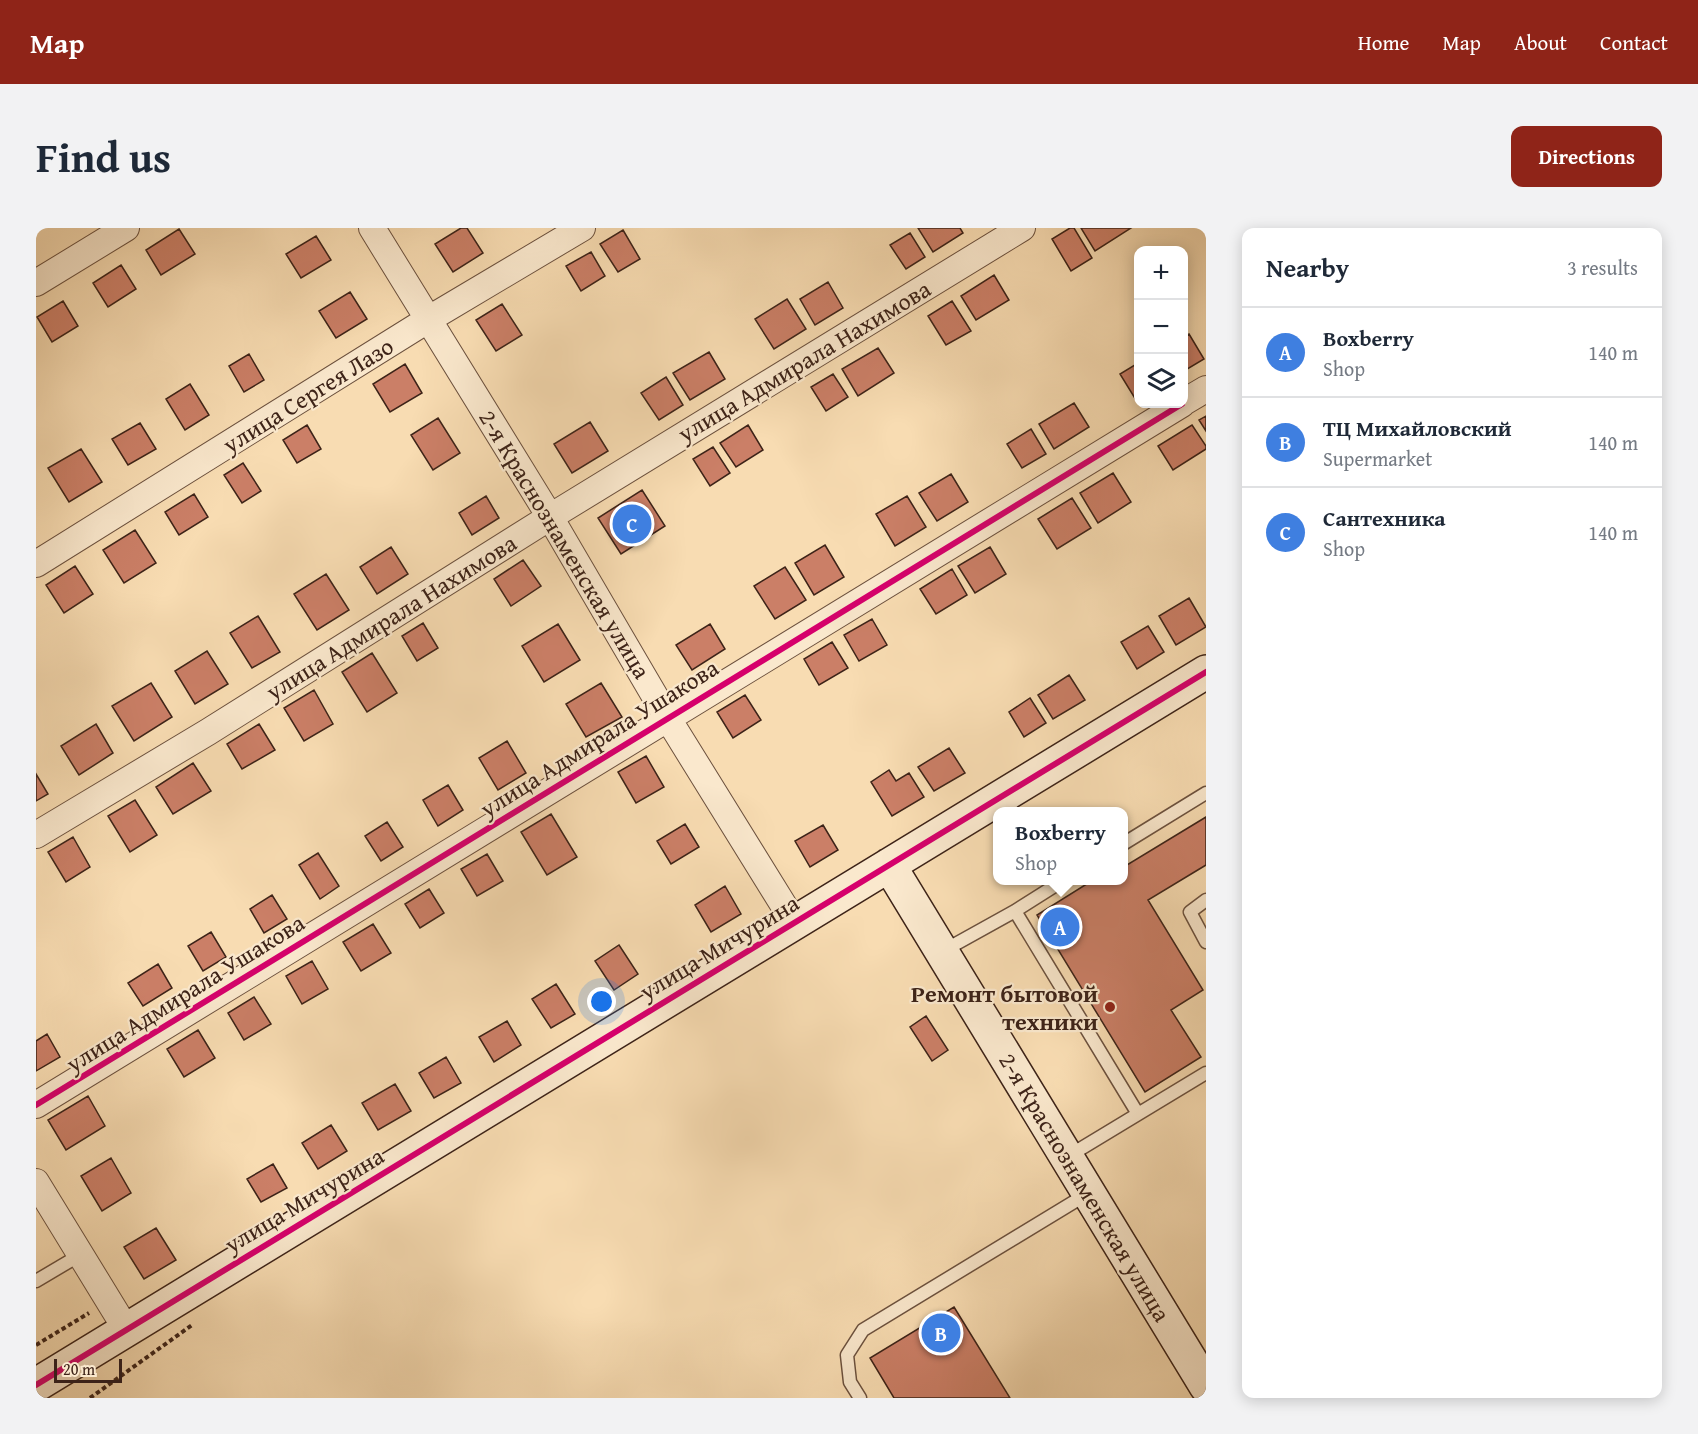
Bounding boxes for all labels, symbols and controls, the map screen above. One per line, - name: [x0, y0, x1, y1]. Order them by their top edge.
- text: Map: [30, 22, 84, 63]
- text: Home: [1358, 27, 1409, 58]
- text: Map: [1442, 27, 1481, 58]
- text: About: [1514, 27, 1567, 58]
- text: Contact: [1600, 27, 1668, 58]
- text: Find us: [36, 126, 171, 187]
- button: Directions: [1511, 126, 1662, 187]
- map controls: [1134, 246, 1188, 408]
- button: +: [1134, 246, 1188, 300]
- text: Nearby: [1266, 248, 1349, 287]
- text: 3 results: [1567, 253, 1638, 282]
- street label: улица Адмирала Нахимова: [670, 271, 938, 451]
- button: −: [1134, 300, 1188, 354]
- text: Boxberry: [1323, 322, 1414, 354]
- street label: улица Сергея Лазо: [215, 328, 400, 462]
- text: A: [1279, 338, 1292, 367]
- text: 140 m: [1588, 338, 1638, 367]
- button: layers: [1134, 354, 1188, 408]
- text: Shop: [1323, 354, 1365, 383]
- street label: 2-я Краснознаменская улица: [471, 403, 660, 686]
- text: ТЦ Михайловский: [1323, 412, 1511, 444]
- text: B: [1279, 428, 1292, 457]
- text: 140 m: [1588, 428, 1638, 457]
- text: Supermarket: [1323, 444, 1432, 473]
- pin: C: [612, 502, 652, 546]
- text: Сантехника: [1323, 502, 1446, 534]
- text: C: [1280, 518, 1291, 547]
- text: 140 m: [1588, 518, 1638, 547]
- street label: улица Адмирала Нахимова: [258, 525, 524, 709]
- text: Shop: [1323, 534, 1365, 563]
- street label: улица Адмирала Ушакова: [472, 650, 726, 826]
- popup: [993, 807, 1128, 885]
- text: Boxberry: [1015, 816, 1106, 848]
- text: Shop: [1015, 848, 1057, 877]
- street label: улица Мичурина: [632, 885, 806, 1009]
- pin: A: [1040, 904, 1080, 950]
- street label: улица Адмирала Ушакова: [58, 905, 312, 1081]
- place label: Ремонт бытовой техники: [911, 976, 1098, 1039]
- your location: [587, 987, 616, 1016]
- marker: Ремонт бытовой техники: [1103, 1000, 1117, 1014]
- street label: 2-я Краснознаменская улица: [991, 1046, 1180, 1329]
- street label: улица Мичурина: [217, 1138, 391, 1262]
- pin: B: [922, 1310, 960, 1356]
- scale bar: [54, 1356, 122, 1384]
- text: 20 m: [63, 1357, 95, 1381]

